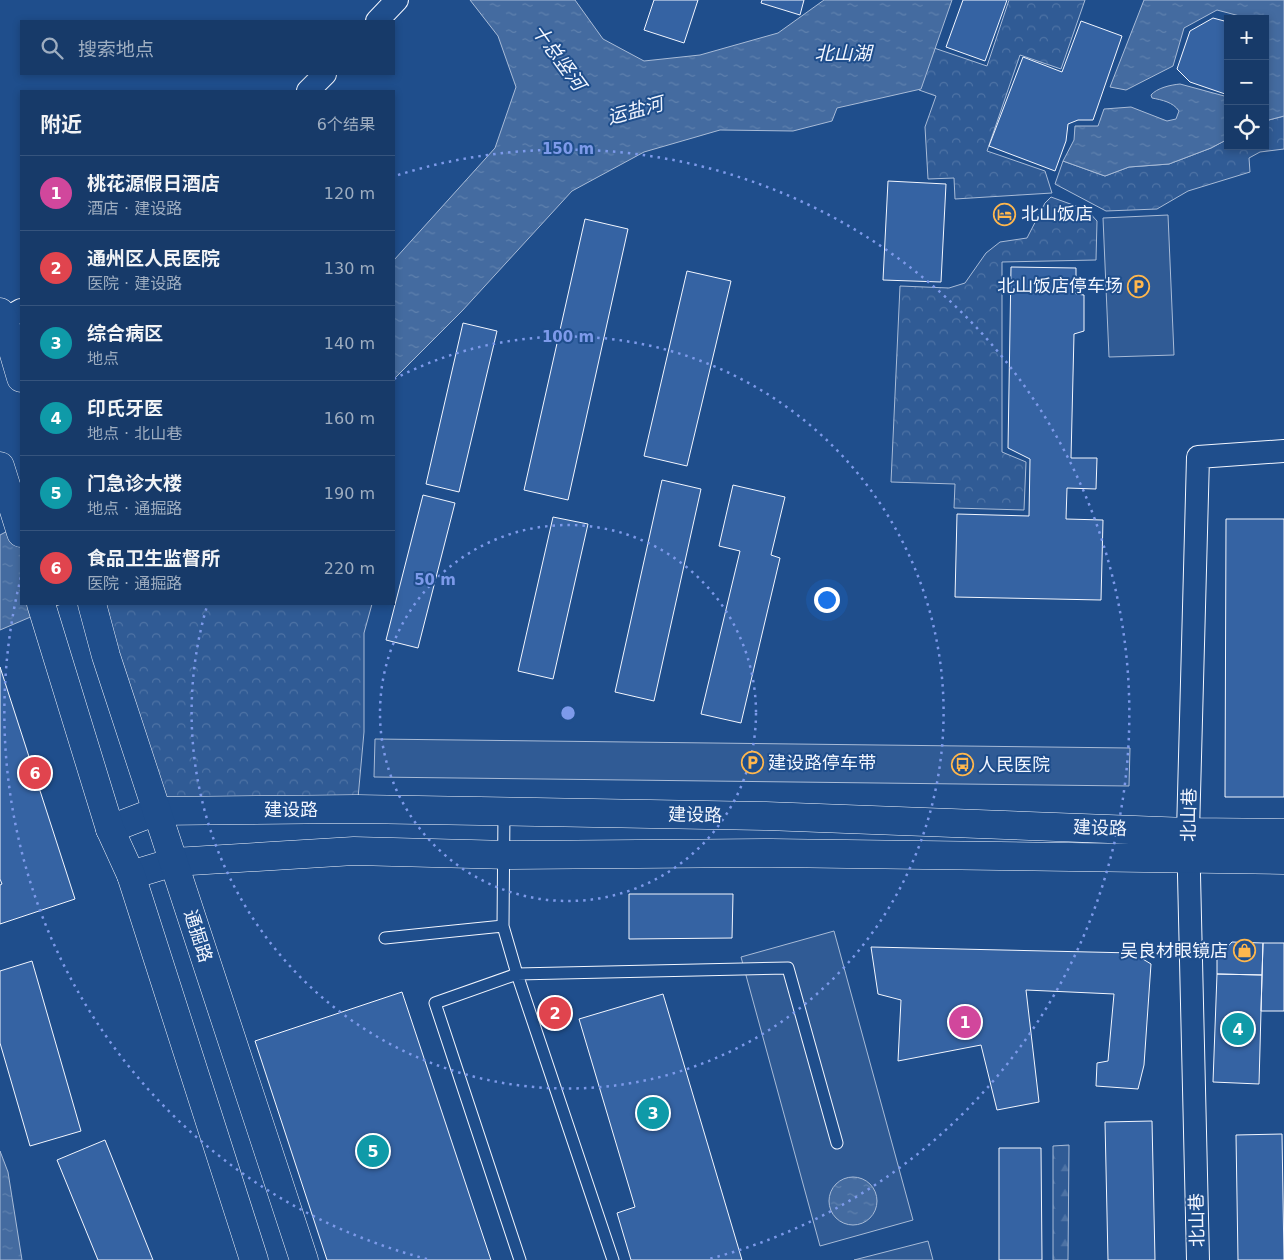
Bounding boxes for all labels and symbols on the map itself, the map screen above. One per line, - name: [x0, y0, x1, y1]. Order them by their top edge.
- water label: 十总竖河: [528, 20, 593, 97]
- water label: 北山湖: [814, 42, 874, 64]
- water label: 运盐河: [605, 91, 669, 128]
- text: 150 m: [542, 140, 594, 158]
- hotel icon: 北山饭店: [993, 202, 1017, 226]
- place label: 北山饭店: [1021, 203, 1093, 224]
- parking icon: 北山饭店停车场: [1127, 274, 1151, 298]
- place label: 北山饭店停车场: [997, 275, 1123, 296]
- text: 100 m: [542, 328, 594, 346]
- text: 50 m: [414, 571, 456, 589]
- your location: [814, 587, 840, 613]
- centre of rings: [559, 704, 577, 722]
- parking icon: 建设路停车带: [740, 751, 764, 775]
- place label: 建设路停车带: [768, 752, 876, 773]
- bus stop icon: 人民医院: [950, 753, 974, 777]
- pin: 6: [19, 754, 51, 792]
- place label: 人民医院: [978, 754, 1050, 775]
- street label: 北山巷: [1178, 788, 1199, 842]
- street label: 建设路: [264, 799, 318, 820]
- street label: 建设路: [668, 804, 722, 825]
- street label: 建设路: [1073, 816, 1127, 839]
- street label: 通掘路: [180, 907, 217, 965]
- shop icon: 吴良材眼镜店: [1232, 939, 1256, 963]
- place label: 吴良材眼镜店: [1120, 940, 1228, 961]
- pin: 2: [539, 994, 571, 1032]
- pin: 1: [949, 1003, 981, 1041]
- pin: 4: [1222, 1010, 1254, 1048]
- pin: 3: [637, 1094, 669, 1132]
- pin: 5: [357, 1132, 389, 1170]
- street label: 北山巷: [1186, 1193, 1207, 1247]

